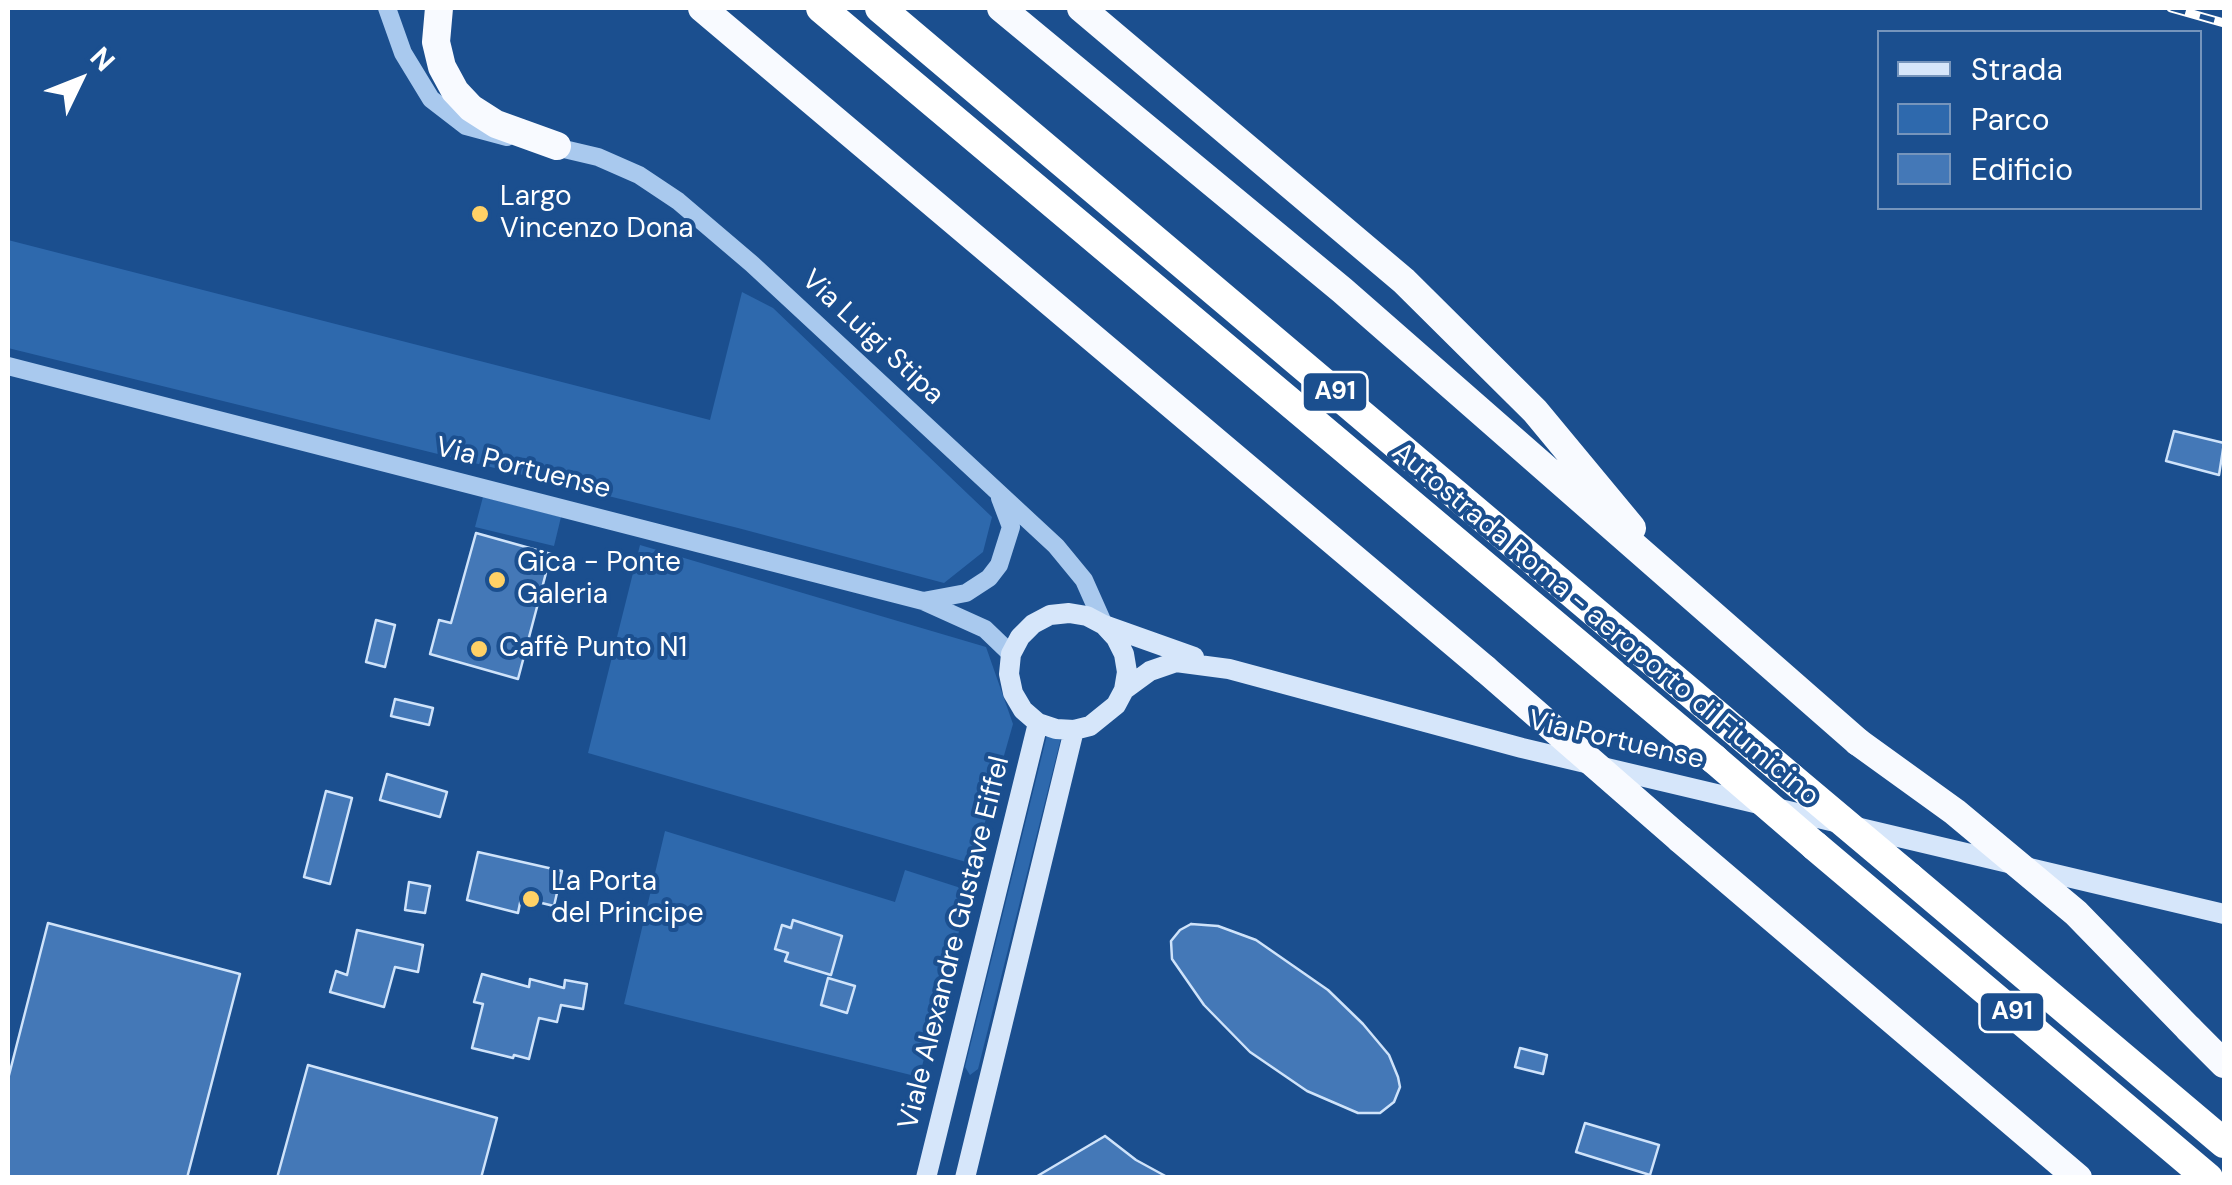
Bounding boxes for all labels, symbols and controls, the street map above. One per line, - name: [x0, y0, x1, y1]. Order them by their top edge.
- north arrow: [30, 30, 130, 130]
- legend: [1877, 30, 2202, 210]
- text: N: [82, 39, 123, 79]
- text: Strada: [1971, 50, 2063, 89]
- text: Parco: [1971, 100, 2050, 139]
- text: Edificio: [1971, 150, 2073, 189]
- place label: Largo Vincenzo Dona: [500, 181, 694, 247]
- marker: Largo Vincenzo Dona: [469, 203, 491, 225]
- street label: Via Luigi Stipa: [794, 264, 950, 412]
- road number: A91: [1302, 372, 1368, 412]
- street label: Via Portuense: [432, 431, 614, 507]
- street label: Autostrada Roma - aeroporto di Fiumicino: [1384, 436, 1826, 814]
- place label: Gica - Ponte Galeria: [517, 547, 681, 613]
- marker: Gica - Ponte Galeria: [486, 569, 508, 591]
- place label: Caffè Punto N1: [499, 632, 687, 666]
- marker: Caffè Punto N1: [468, 638, 490, 660]
- street label: Via Portuense: [1525, 704, 1707, 778]
- street label: Viale Alexandre Gustave Eiffel: [892, 753, 1018, 1133]
- place label: La Porta del Principe: [551, 866, 704, 932]
- marker: La Porta del Principe: [520, 888, 542, 910]
- road number: A91: [1980, 992, 2044, 1032]

